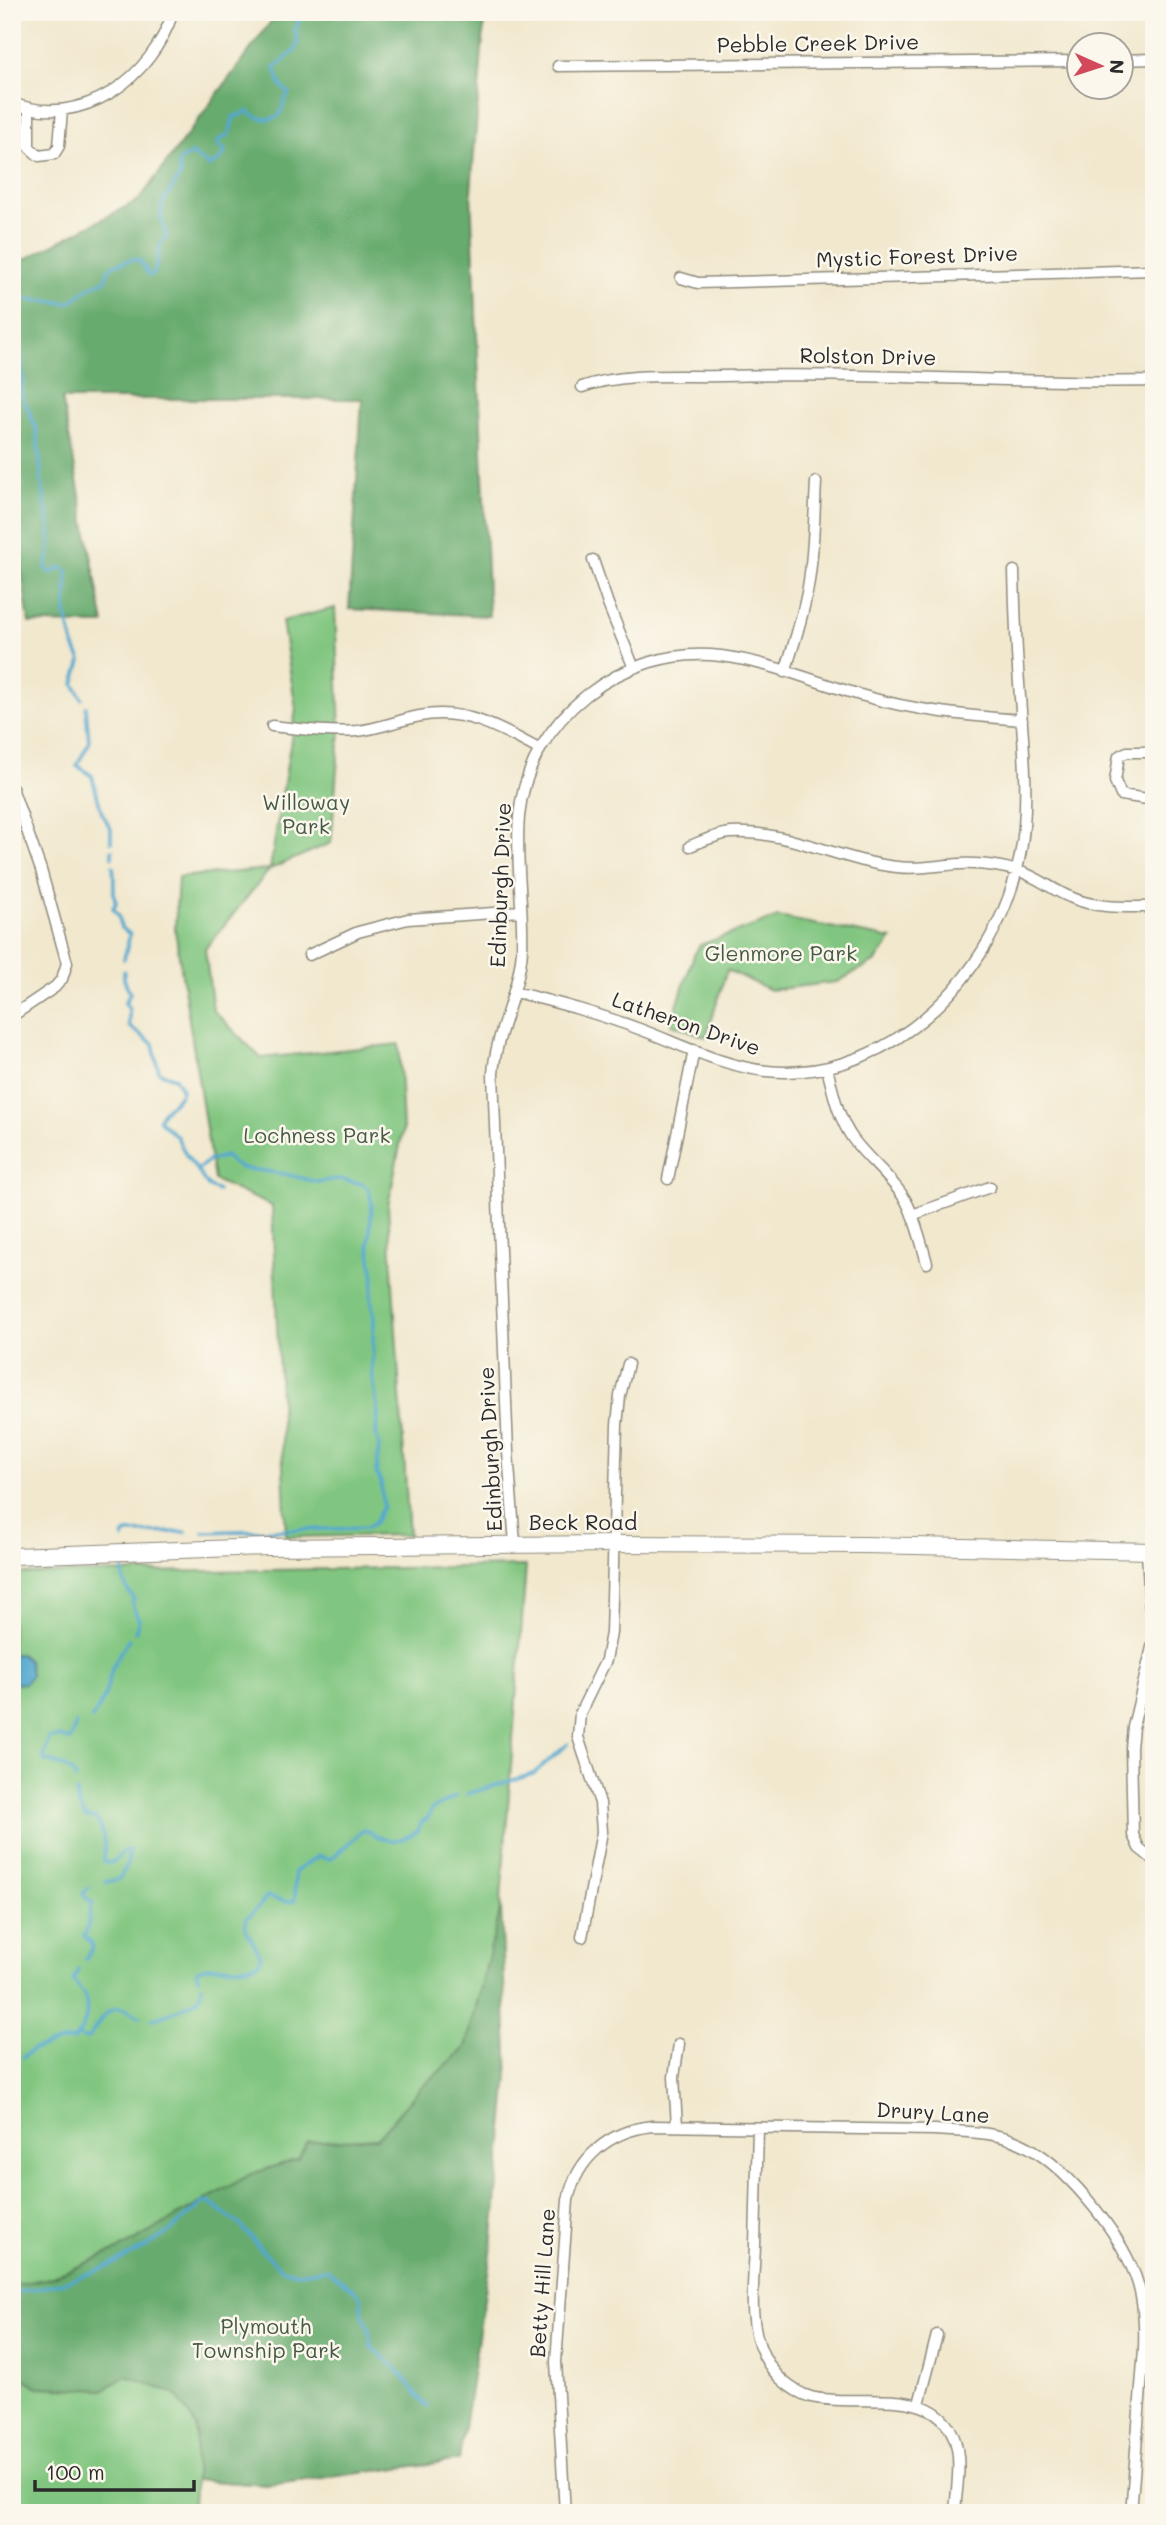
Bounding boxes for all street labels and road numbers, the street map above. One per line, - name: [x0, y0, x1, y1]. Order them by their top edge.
- street label: Pebble Creek Drive: [717, 27, 919, 58]
- street label: Mystic Forest Drive: [816, 238, 1018, 273]
- street label: Rolston Drive: [799, 341, 937, 370]
- street label: Edinburgh Drive: [483, 802, 516, 968]
- street label: Latheron Drive: [609, 985, 764, 1061]
- street label: Edinburgh Drive: [472, 1366, 507, 1532]
- street label: Beck Road: [529, 1508, 637, 1535]
- street label: Drury Lane: [876, 2095, 990, 2128]
- street label: Betty Hill Lane: [523, 2207, 560, 2358]

